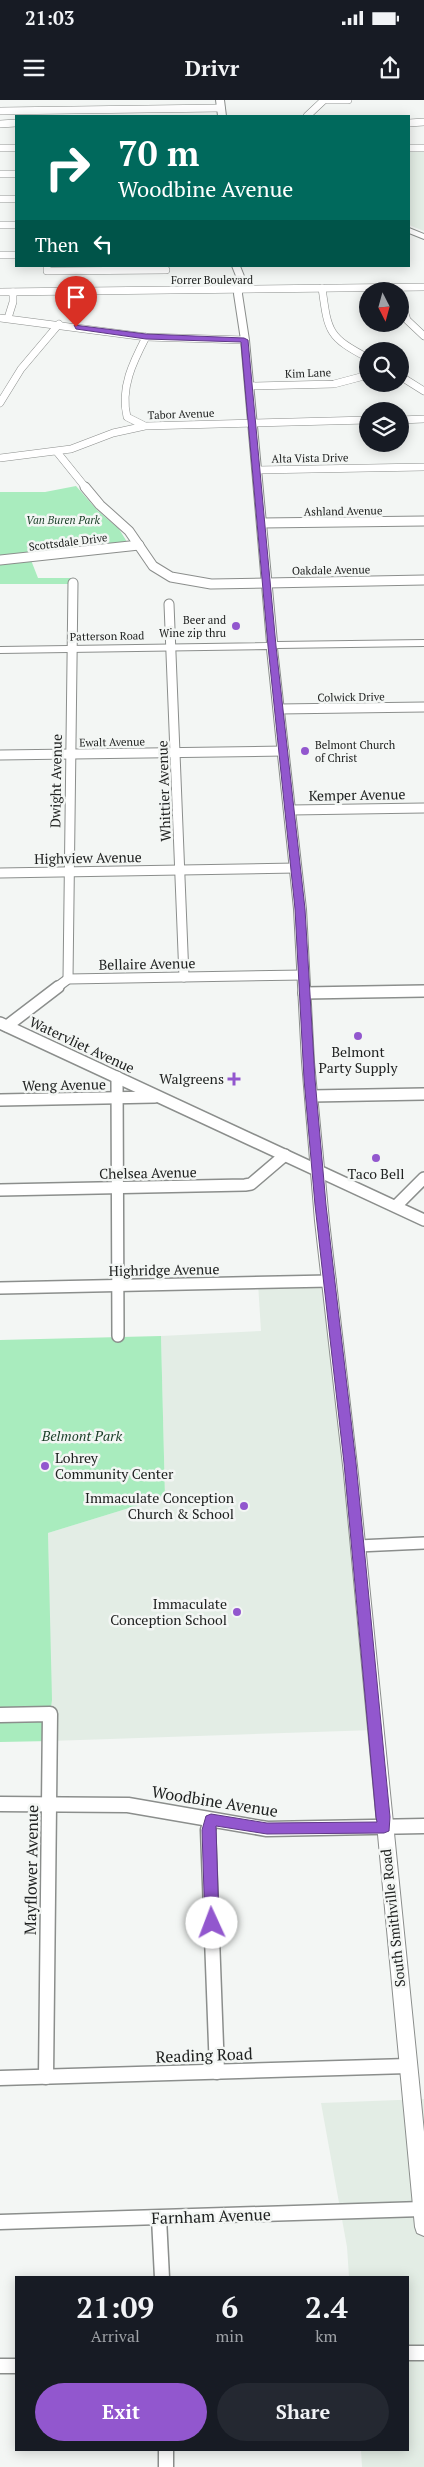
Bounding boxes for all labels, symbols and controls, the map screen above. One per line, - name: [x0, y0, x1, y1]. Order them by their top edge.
- text: 21:03: [25, 5, 74, 30]
- text: Drivr: [185, 53, 239, 82]
- icon: menu: [20, 54, 48, 82]
- icon: share: [376, 54, 404, 82]
- text: 70 m: [118, 130, 199, 176]
- icon: right: [35, 135, 100, 200]
- text: Woodbine Avenue: [118, 174, 293, 203]
- icon: left: [89, 230, 117, 258]
- text: Then: [35, 232, 79, 257]
- street label: Forrer Boulevard: [171, 273, 253, 287]
- pin: [55, 276, 97, 327]
- north arrow: [359, 282, 409, 332]
- map controls: [359, 282, 409, 452]
- icon: arrive: [62, 283, 90, 311]
- button: search: [359, 342, 409, 392]
- street label: Kim Lane: [285, 365, 332, 381]
- button: layers: [359, 402, 409, 452]
- street label: Tabor Avenue: [147, 406, 215, 422]
- street label: Alta Vista Drive: [271, 450, 349, 466]
- street label: Ashland Avenue: [304, 503, 383, 519]
- park label: Van Buren Park: [26, 513, 101, 527]
- street label: Scottsdale Drive: [28, 530, 109, 554]
- street label: Oakdale Avenue: [292, 562, 371, 578]
- place label: Beer and Wine zip thru: [159, 613, 227, 640]
- marker: Beer and Wine zip thru: [230, 620, 242, 632]
- street label: Patterson Road: [70, 628, 144, 644]
- street label: Colwick Drive: [317, 689, 385, 705]
- street label: Dwight Avenue: [45, 734, 66, 828]
- street label: Ewalt Avenue: [79, 734, 145, 750]
- place label: Belmont Church of Christ: [315, 738, 396, 765]
- street label: Whittier Avenue: [152, 740, 175, 842]
- marker: Belmont Church of Christ: [299, 745, 311, 757]
- street label: Kemper Avenue: [308, 784, 406, 805]
- street label: Highview Avenue: [34, 847, 142, 868]
- street label: Bellaire Avenue: [98, 953, 196, 974]
- street label: Watervliet Avenue: [27, 1012, 138, 1077]
- marker: Belmont Party Supply: [352, 1030, 364, 1042]
- place label: Belmont Party Supply: [318, 1042, 398, 1077]
- place label: Walgreens: [159, 1069, 224, 1088]
- marker: Walgreens: [228, 1073, 240, 1085]
- street label: Weng Avenue: [22, 1074, 106, 1095]
- marker: Taco Bell: [370, 1152, 382, 1164]
- street label: Chelsea Avenue: [99, 1162, 197, 1183]
- place label: Taco Bell: [348, 1164, 404, 1183]
- street label: Highridge Avenue: [108, 1259, 220, 1280]
- park label: Belmont Park: [41, 1426, 123, 1445]
- place label: Lohrey Community Center: [55, 1448, 174, 1483]
- marker: Lohrey Community Center: [39, 1460, 51, 1472]
- place label: Immaculate Conception Church & School: [85, 1488, 235, 1523]
- marker: Immaculate Conception Church & School: [238, 1500, 250, 1512]
- place label: Immaculate Conception School: [110, 1594, 227, 1629]
- marker: Immaculate Conception School: [231, 1606, 243, 1618]
- street label: Woodbine Avenue: [150, 1780, 280, 1822]
- street label: Mayflower Avenue: [19, 1805, 43, 1935]
- street label: South Smithville Road: [376, 1848, 409, 1988]
- position arrow: [185, 1896, 237, 1948]
- street label: Reading Road: [155, 2042, 253, 2068]
- street label: Farnham Avenue: [151, 2203, 271, 2229]
- text: 21:09: [76, 2287, 154, 2327]
- text: 6: [221, 2287, 238, 2327]
- text: 2.4: [305, 2287, 348, 2327]
- text: Arrival: [91, 2325, 140, 2347]
- text: min: [216, 2325, 244, 2347]
- text: km: [315, 2325, 337, 2347]
- button: Exit: [35, 2383, 207, 2441]
- button: Share: [217, 2383, 389, 2441]

